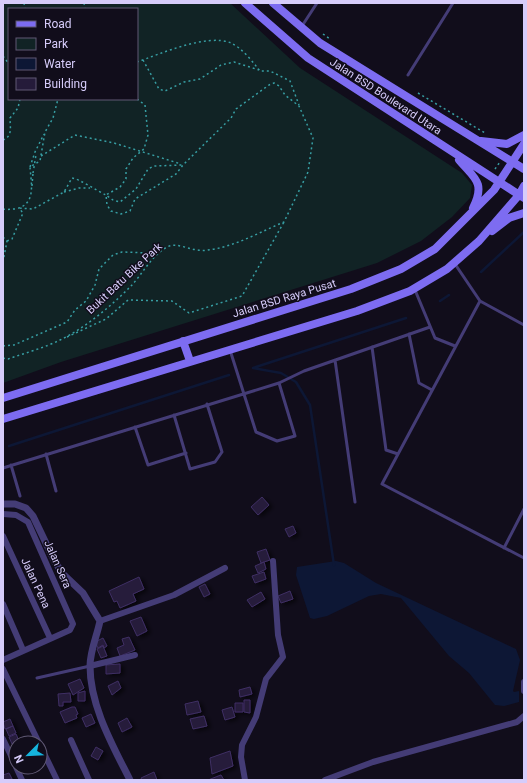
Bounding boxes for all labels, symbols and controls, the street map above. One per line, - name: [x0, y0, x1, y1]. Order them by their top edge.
- legend: [8, 8, 138, 100]
- text: Road: [44, 17, 72, 31]
- text: Park: [44, 37, 69, 51]
- street label: Jalan BSD Boulevard Utara: [327, 55, 444, 137]
- text: Water: [44, 57, 75, 71]
- text: Building: [44, 77, 87, 91]
- street label: Bukit Batu Bike Park: [84, 240, 165, 317]
- street label: Jalan BSD Raya Pusat: [231, 276, 338, 320]
- street label: Jalan Sera: [41, 538, 74, 590]
- street label: Jalan Pena: [18, 556, 53, 611]
- north arrow: [8, 735, 48, 775]
- text: N: [12, 752, 27, 765]

